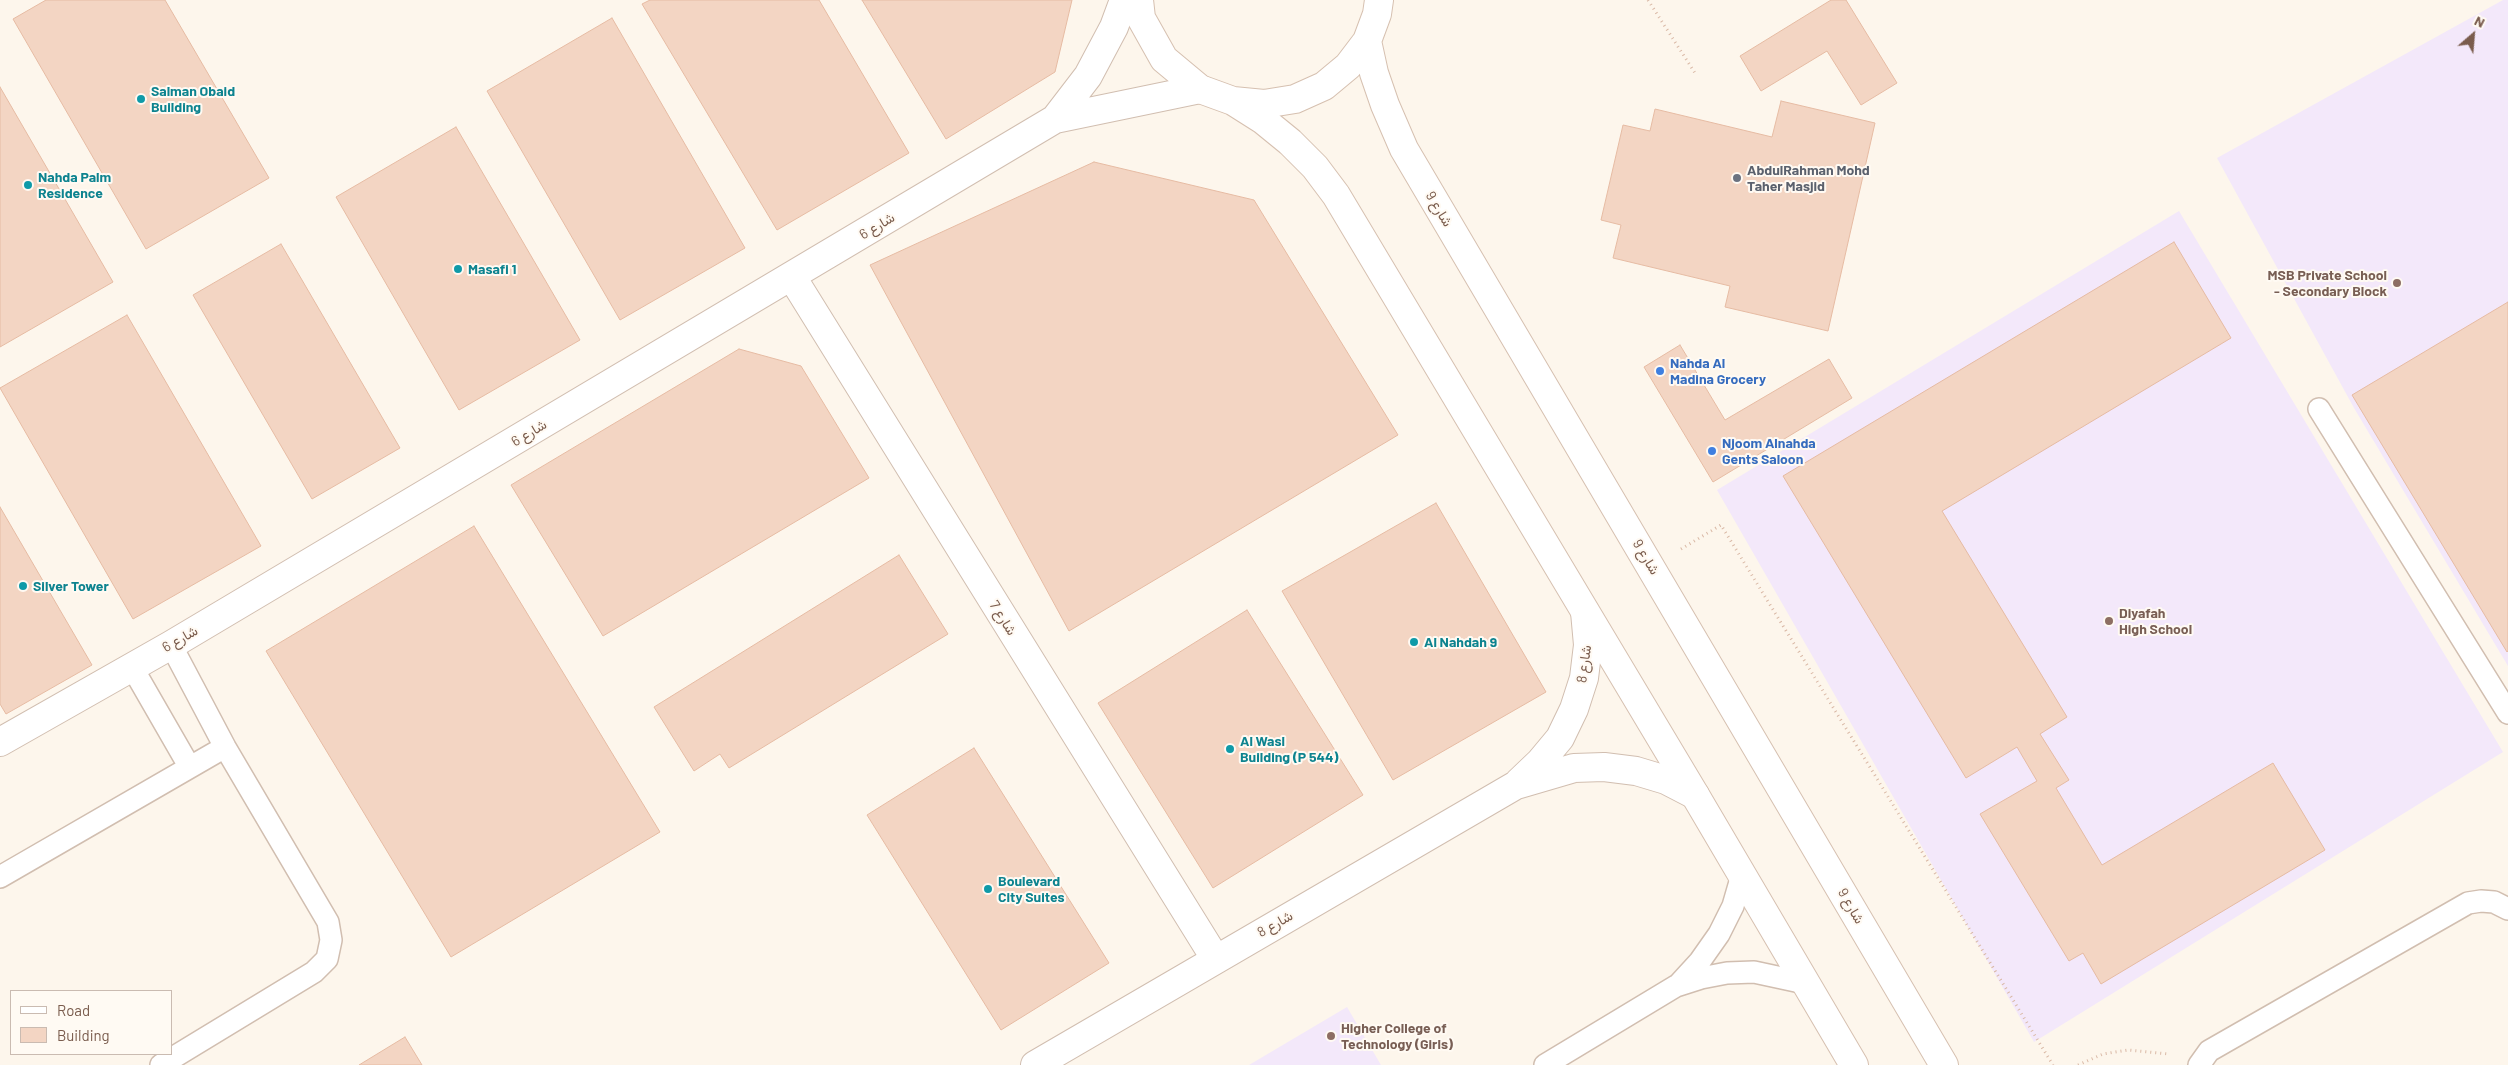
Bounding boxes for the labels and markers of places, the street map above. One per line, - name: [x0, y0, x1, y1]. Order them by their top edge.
- place label: Salman Obaid Building: [151, 83, 235, 115]
- marker: Salman Obaid Building: [135, 93, 147, 105]
- place label: AbdulRahman Mohd Taher Masjid: [1747, 162, 1870, 194]
- place label: Nahda Palm Residence: [38, 169, 111, 202]
- marker: AbdulRahman Mohd Taher Masjid: [1731, 172, 1743, 184]
- marker: Nahda Palm Residence: [22, 179, 34, 191]
- place label: Masafi 1: [468, 261, 517, 277]
- marker: Masafi 1: [452, 263, 464, 275]
- place label: MSB Private School - Secondary Block: [2268, 267, 2387, 300]
- marker: MSB Private School - Secondary Block: [2391, 277, 2403, 289]
- place label: Nahda Al Madina Grocery: [1670, 355, 1766, 388]
- marker: Nahda Al Madina Grocery: [1654, 365, 1666, 377]
- place label: Njoom Alnahda Gents Saloon: [1722, 435, 1816, 468]
- marker: Njoom Alnahda Gents Saloon: [1706, 445, 1718, 457]
- place label: Silver Tower: [33, 578, 109, 594]
- marker: Silver Tower: [17, 580, 29, 592]
- place label: Diyafah High School: [2119, 605, 2192, 638]
- marker: Diyafah High School: [2103, 615, 2115, 627]
- place label: Al Nahdah 9: [1424, 634, 1497, 650]
- marker: Al Nahdah 9: [1408, 636, 1420, 648]
- place label: Al Wasl Building (P 544): [1240, 733, 1338, 766]
- marker: Al Wasl Building (P 544): [1224, 743, 1236, 755]
- place label: Boulevard City Suites: [998, 873, 1065, 906]
- marker: Boulevard City Suites: [982, 883, 994, 895]
- place label: Higher College of Technology (Girls): [1341, 1020, 1453, 1052]
- marker: Higher College of Technology (Girls): [1325, 1030, 1337, 1042]

